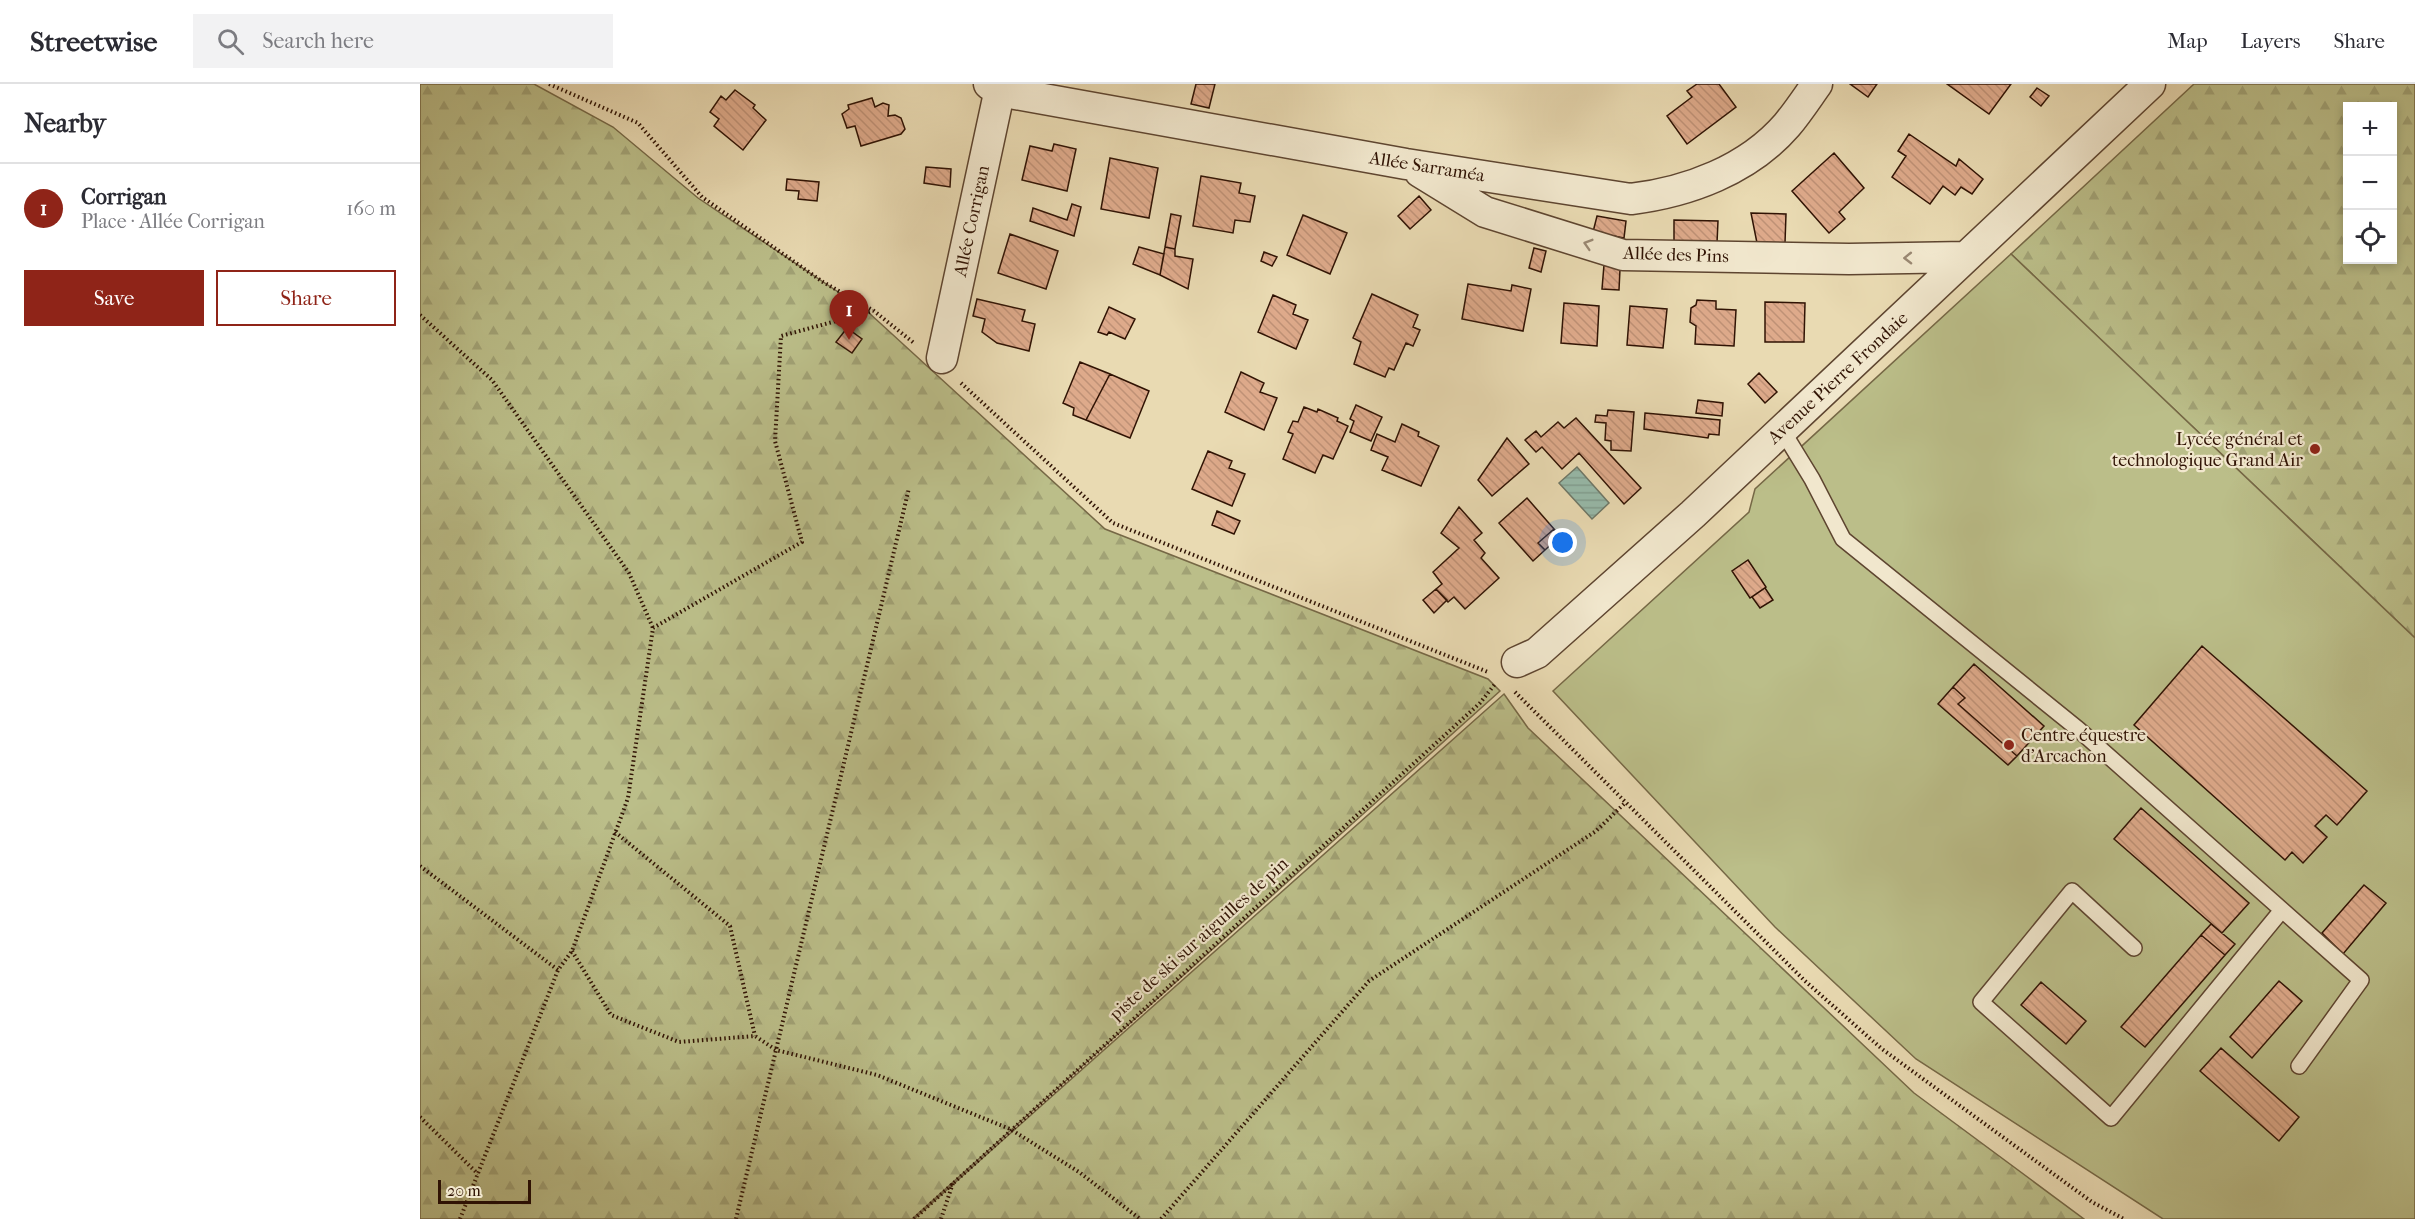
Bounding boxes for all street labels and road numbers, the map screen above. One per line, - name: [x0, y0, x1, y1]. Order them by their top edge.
- street label: Allée Sarraméa: [1367, 147, 1487, 187]
- street label: Allée Corrigan: [950, 163, 994, 280]
- street label: Allée des Pins: [1622, 243, 1730, 267]
- street label: Avenue Pierre Frondaie: [1763, 308, 1912, 449]
- street label: piste de ski sur aiguilles de pin: [1105, 853, 1293, 1025]

